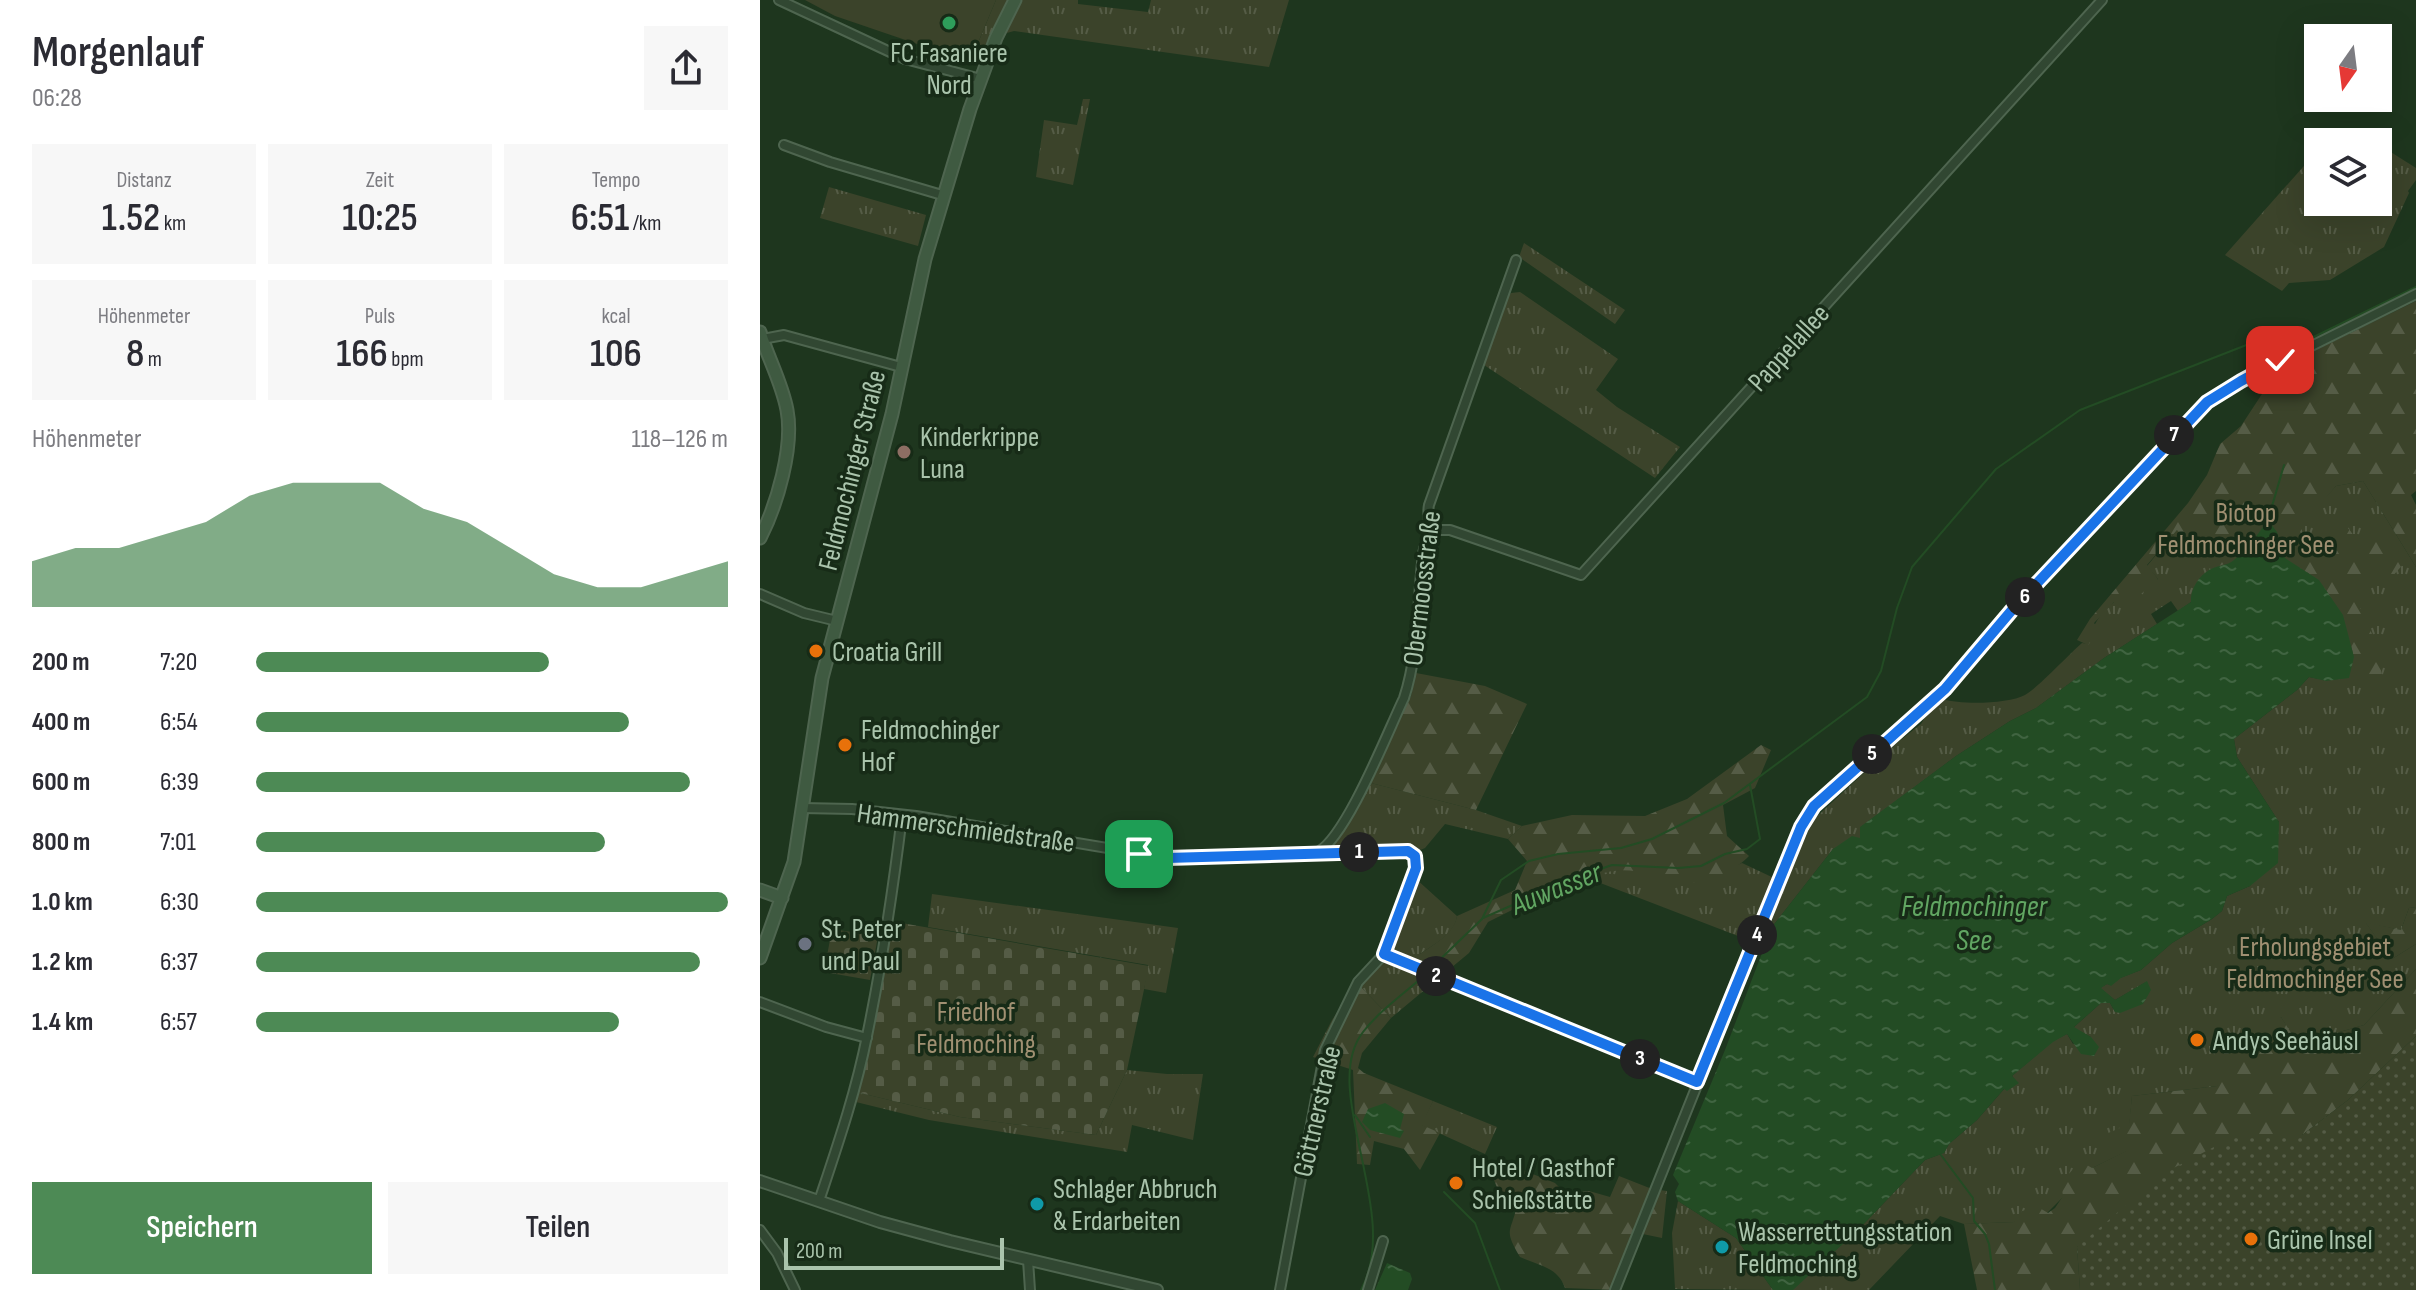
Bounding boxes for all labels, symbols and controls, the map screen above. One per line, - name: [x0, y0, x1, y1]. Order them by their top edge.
- marker: FC Fasaniere Nord: [940, 14, 958, 32]
- north arrow: [2304, 24, 2392, 112]
- map controls: [2304, 24, 2392, 216]
- text: Morgenlauf: [32, 26, 204, 79]
- button: share: [644, 26, 728, 110]
- place label: FC Fasaniere Nord: [890, 37, 1008, 102]
- text: 06:28: [32, 83, 82, 114]
- button: layers: [2304, 128, 2392, 216]
- text: Distanz: [116, 167, 172, 194]
- text: Zeit: [366, 167, 394, 194]
- text: Tempo: [592, 167, 640, 194]
- text: 1.52: [102, 194, 160, 242]
- text: 10:25: [342, 194, 418, 242]
- text: 6:51: [571, 194, 629, 242]
- text: km: [160, 210, 186, 237]
- text: /km: [629, 210, 661, 237]
- street label: Pappelallee: [1742, 298, 1837, 398]
- text: Höhenmeter: [98, 303, 190, 330]
- text: Puls: [365, 303, 395, 330]
- text: kcal: [601, 303, 631, 330]
- pin: [2246, 326, 2314, 394]
- text: 8: [126, 330, 144, 378]
- text: 166: [336, 330, 388, 378]
- text: 106: [590, 330, 642, 378]
- icon: check: [2258, 338, 2302, 382]
- text: m: [144, 346, 162, 373]
- text: bpm: [388, 346, 424, 373]
- street label: Feldmochinger Straße: [812, 367, 893, 574]
- pin: 7: [2154, 415, 2194, 455]
- place label: Kinderkrippe Luna: [920, 421, 1039, 486]
- text: 7: [2169, 421, 2179, 448]
- text: Höhenmeter: [32, 424, 141, 455]
- text: 118–126 m: [632, 424, 728, 455]
- marker: Kinderkrippe Luna: [895, 443, 913, 461]
- park label: Biotop Feldmochinger See: [2157, 497, 2335, 562]
- street label: Obermoosstraße: [1397, 509, 1448, 667]
- pin: 6: [2005, 577, 2045, 617]
- text: 6: [2020, 583, 2030, 610]
- place label: Croatia Grill: [832, 636, 942, 669]
- marker: Croatia Grill: [807, 642, 825, 660]
- text: 200 m: [32, 647, 89, 678]
- text: 7:20: [160, 647, 197, 678]
- text: 400 m: [32, 707, 90, 738]
- text: 6:54: [160, 707, 198, 738]
- place label: Feldmochinger Hof: [861, 714, 1000, 779]
- pin: 5: [1852, 734, 1892, 774]
- marker: Feldmochinger Hof: [836, 736, 854, 754]
- text: 5: [1867, 740, 1877, 767]
- text: 600 m: [32, 767, 90, 798]
- text: 6:39: [160, 767, 199, 798]
- street label: Hammerschmiedstraße: [855, 797, 1077, 860]
- pin: [1105, 820, 1173, 888]
- text: 800 m: [32, 827, 90, 858]
- text: 7:01: [160, 827, 196, 858]
- icon: arrive: [1117, 832, 1161, 876]
- pin: 1: [1339, 832, 1379, 872]
- text: 1: [1355, 838, 1363, 865]
- water label: Auwasser: [1505, 854, 1608, 924]
- text: 1.0 km: [32, 887, 93, 918]
- text: 6:30: [160, 887, 199, 918]
- water label: Feldmochinger See: [1901, 889, 2048, 959]
- place label: St. Peter und Paul: [821, 913, 902, 978]
- pin: 4: [1737, 915, 1777, 955]
- text: 4: [1752, 921, 1762, 948]
- park label: Erholungsgebiet Feldmochinger See: [2226, 931, 2404, 996]
- marker: St. Peter und Paul: [796, 935, 814, 953]
- text: 1.2 km: [32, 947, 93, 978]
- text: 6:37: [160, 947, 198, 978]
- pin: 2: [1416, 956, 1456, 996]
- text: 2: [1431, 962, 1441, 989]
- park label: Friedhof Feldmoching: [916, 996, 1036, 1061]
- text: 1.4 km: [32, 1007, 93, 1038]
- text: 6:57: [160, 1007, 197, 1038]
- place label: Andys Seehäusl: [2212, 1025, 2359, 1058]
- marker: Andys Seehäusl: [2188, 1031, 2206, 1049]
- pin: 3: [1620, 1039, 1660, 1079]
- street label: Göttnerstraße: [1286, 1043, 1349, 1180]
- text: 3: [1635, 1045, 1645, 1072]
- place label: Hotel / Gasthof Schießstätte: [1472, 1152, 1615, 1217]
- place label: Schlager Abbruch & Erdarbeiten: [1053, 1173, 1217, 1238]
- marker: Hotel / Gasthof Schießstätte: [1447, 1174, 1465, 1192]
- button: Speichern: [32, 1182, 372, 1274]
- button: Teilen: [388, 1182, 728, 1274]
- marker: Schlager Abbruch & Erdarbeiten: [1028, 1195, 1046, 1213]
- place label: Wasserrettungsstation Feldmoching: [1738, 1216, 1952, 1281]
- place label: Grüne Insel: [2267, 1224, 2373, 1257]
- marker: Grüne Insel: [2242, 1230, 2260, 1248]
- scale bar: [784, 1234, 1004, 1270]
- text: 200 m: [796, 1238, 842, 1265]
- marker: Wasserrettungsstation Feldmoching: [1713, 1238, 1731, 1256]

